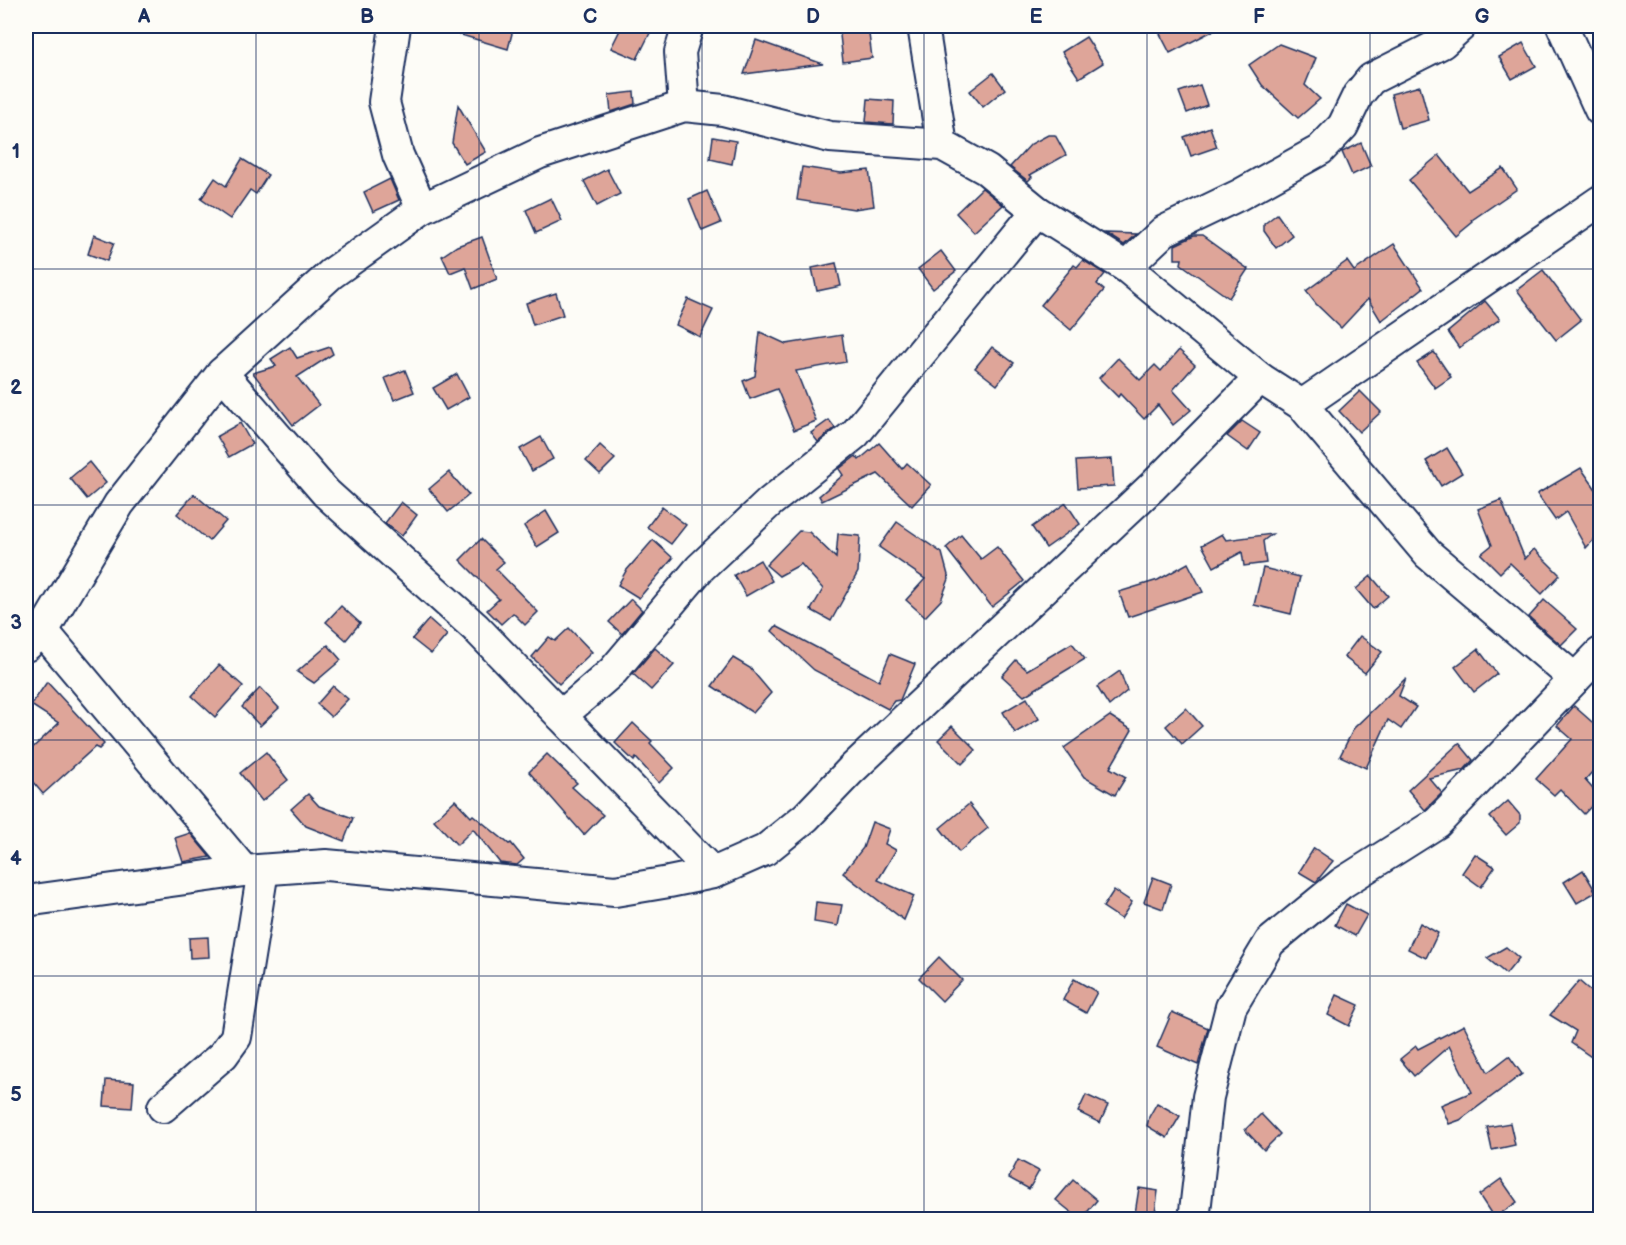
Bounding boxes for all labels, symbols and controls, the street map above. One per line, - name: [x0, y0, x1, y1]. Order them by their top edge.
- text: A: [137, 5, 151, 29]
- text: B: [360, 5, 374, 29]
- text: C: [583, 5, 597, 29]
- text: D: [806, 5, 820, 29]
- text: E: [1030, 5, 1043, 29]
- text: F: [1253, 5, 1265, 29]
- text: G: [1475, 5, 1490, 29]
- text: 1: [12, 140, 20, 164]
- text: 2: [10, 376, 22, 400]
- text: 3: [10, 611, 22, 635]
- text: 4: [10, 847, 22, 871]
- text: 5: [10, 1083, 22, 1107]

